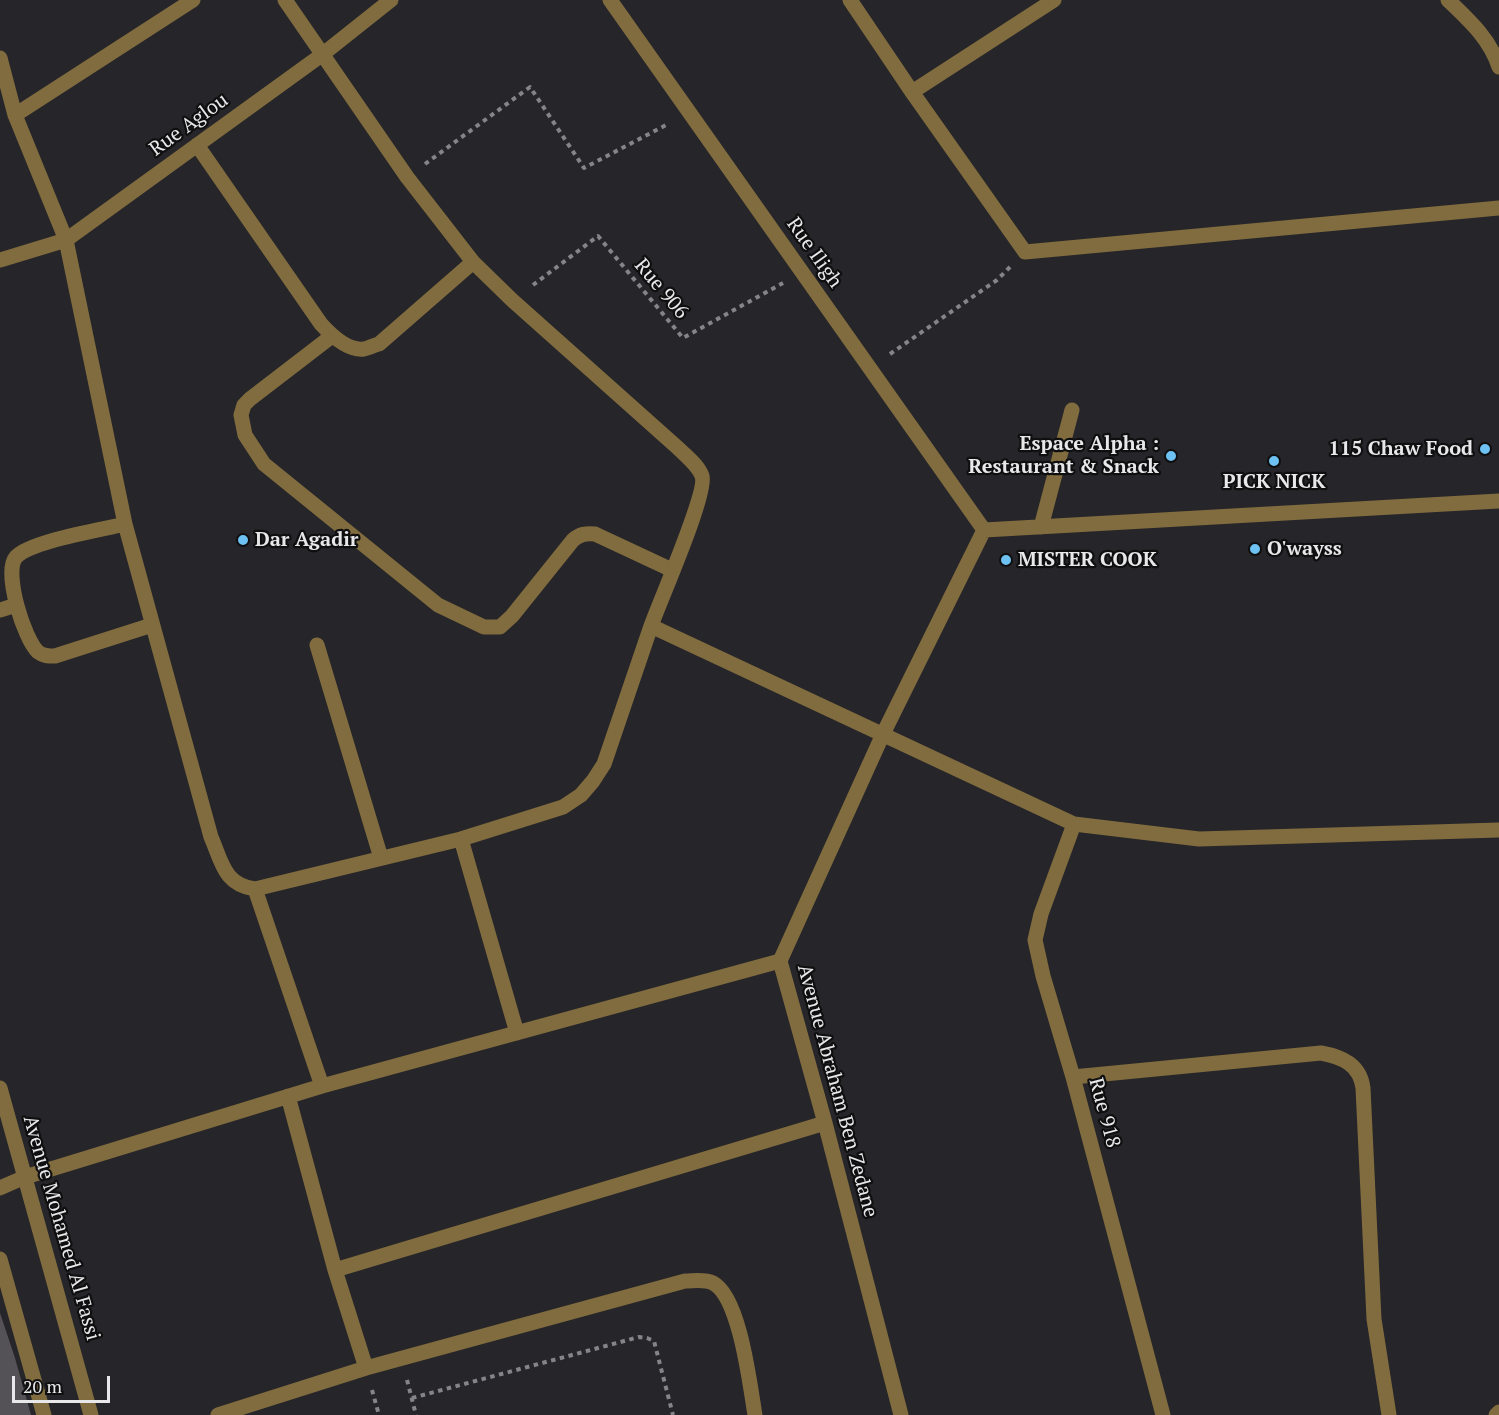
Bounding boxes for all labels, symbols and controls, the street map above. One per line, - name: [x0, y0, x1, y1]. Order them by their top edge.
- street label: Rue Aglou: [145, 89, 233, 161]
- street label: Rue Iligh: [781, 213, 847, 293]
- street label: Rue 906: [629, 254, 693, 324]
- place label: Espace Alpha : Restaurant & Snack: [968, 432, 1159, 479]
- place label: 115 Chaw Food: [1328, 437, 1473, 461]
- marker: 115 Chaw Food: [1478, 442, 1492, 456]
- marker: Espace Alpha : Restaurant & Snack: [1164, 449, 1178, 463]
- marker: PICK NICK: [1267, 454, 1281, 468]
- place label: PICK NICK: [1223, 470, 1325, 494]
- place label: Dar Agadir: [255, 528, 358, 552]
- marker: Dar Agadir: [236, 533, 250, 547]
- place label: O'wayss: [1267, 537, 1342, 561]
- marker: O'wayss: [1248, 542, 1262, 556]
- place label: MISTER COOK: [1018, 548, 1157, 572]
- marker: MISTER COOK: [999, 553, 1013, 567]
- street label: Avenue Abraham Ben Zedane: [792, 962, 882, 1220]
- street label: Rue 918: [1083, 1076, 1125, 1150]
- street label: Avenue Mohamed Al Fassi: [17, 1113, 105, 1343]
- scale bar: [15, 1364, 112, 1402]
- text: 20 m: [23, 1374, 62, 1398]

